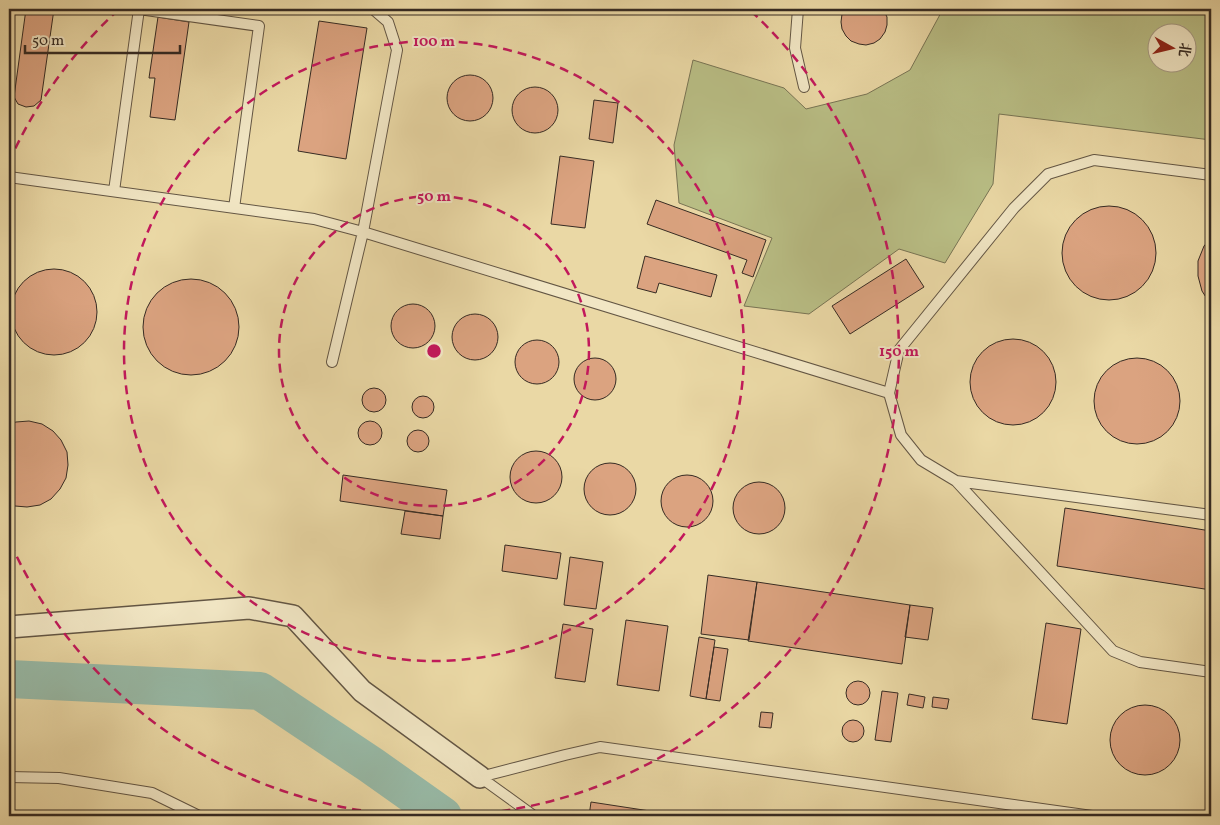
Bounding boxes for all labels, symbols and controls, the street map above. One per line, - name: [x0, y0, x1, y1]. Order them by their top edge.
- scale bar: [25, 22, 180, 54]
- north arrow: [1148, 22, 1198, 72]
- text: 50 m: [32, 31, 64, 52]
- text: 100 m: [413, 32, 456, 53]
- text: 北: [1173, 41, 1194, 58]
- text: 50 m: [417, 187, 451, 208]
- centre of rings: [425, 342, 443, 360]
- text: 150 m: [879, 342, 919, 363]

